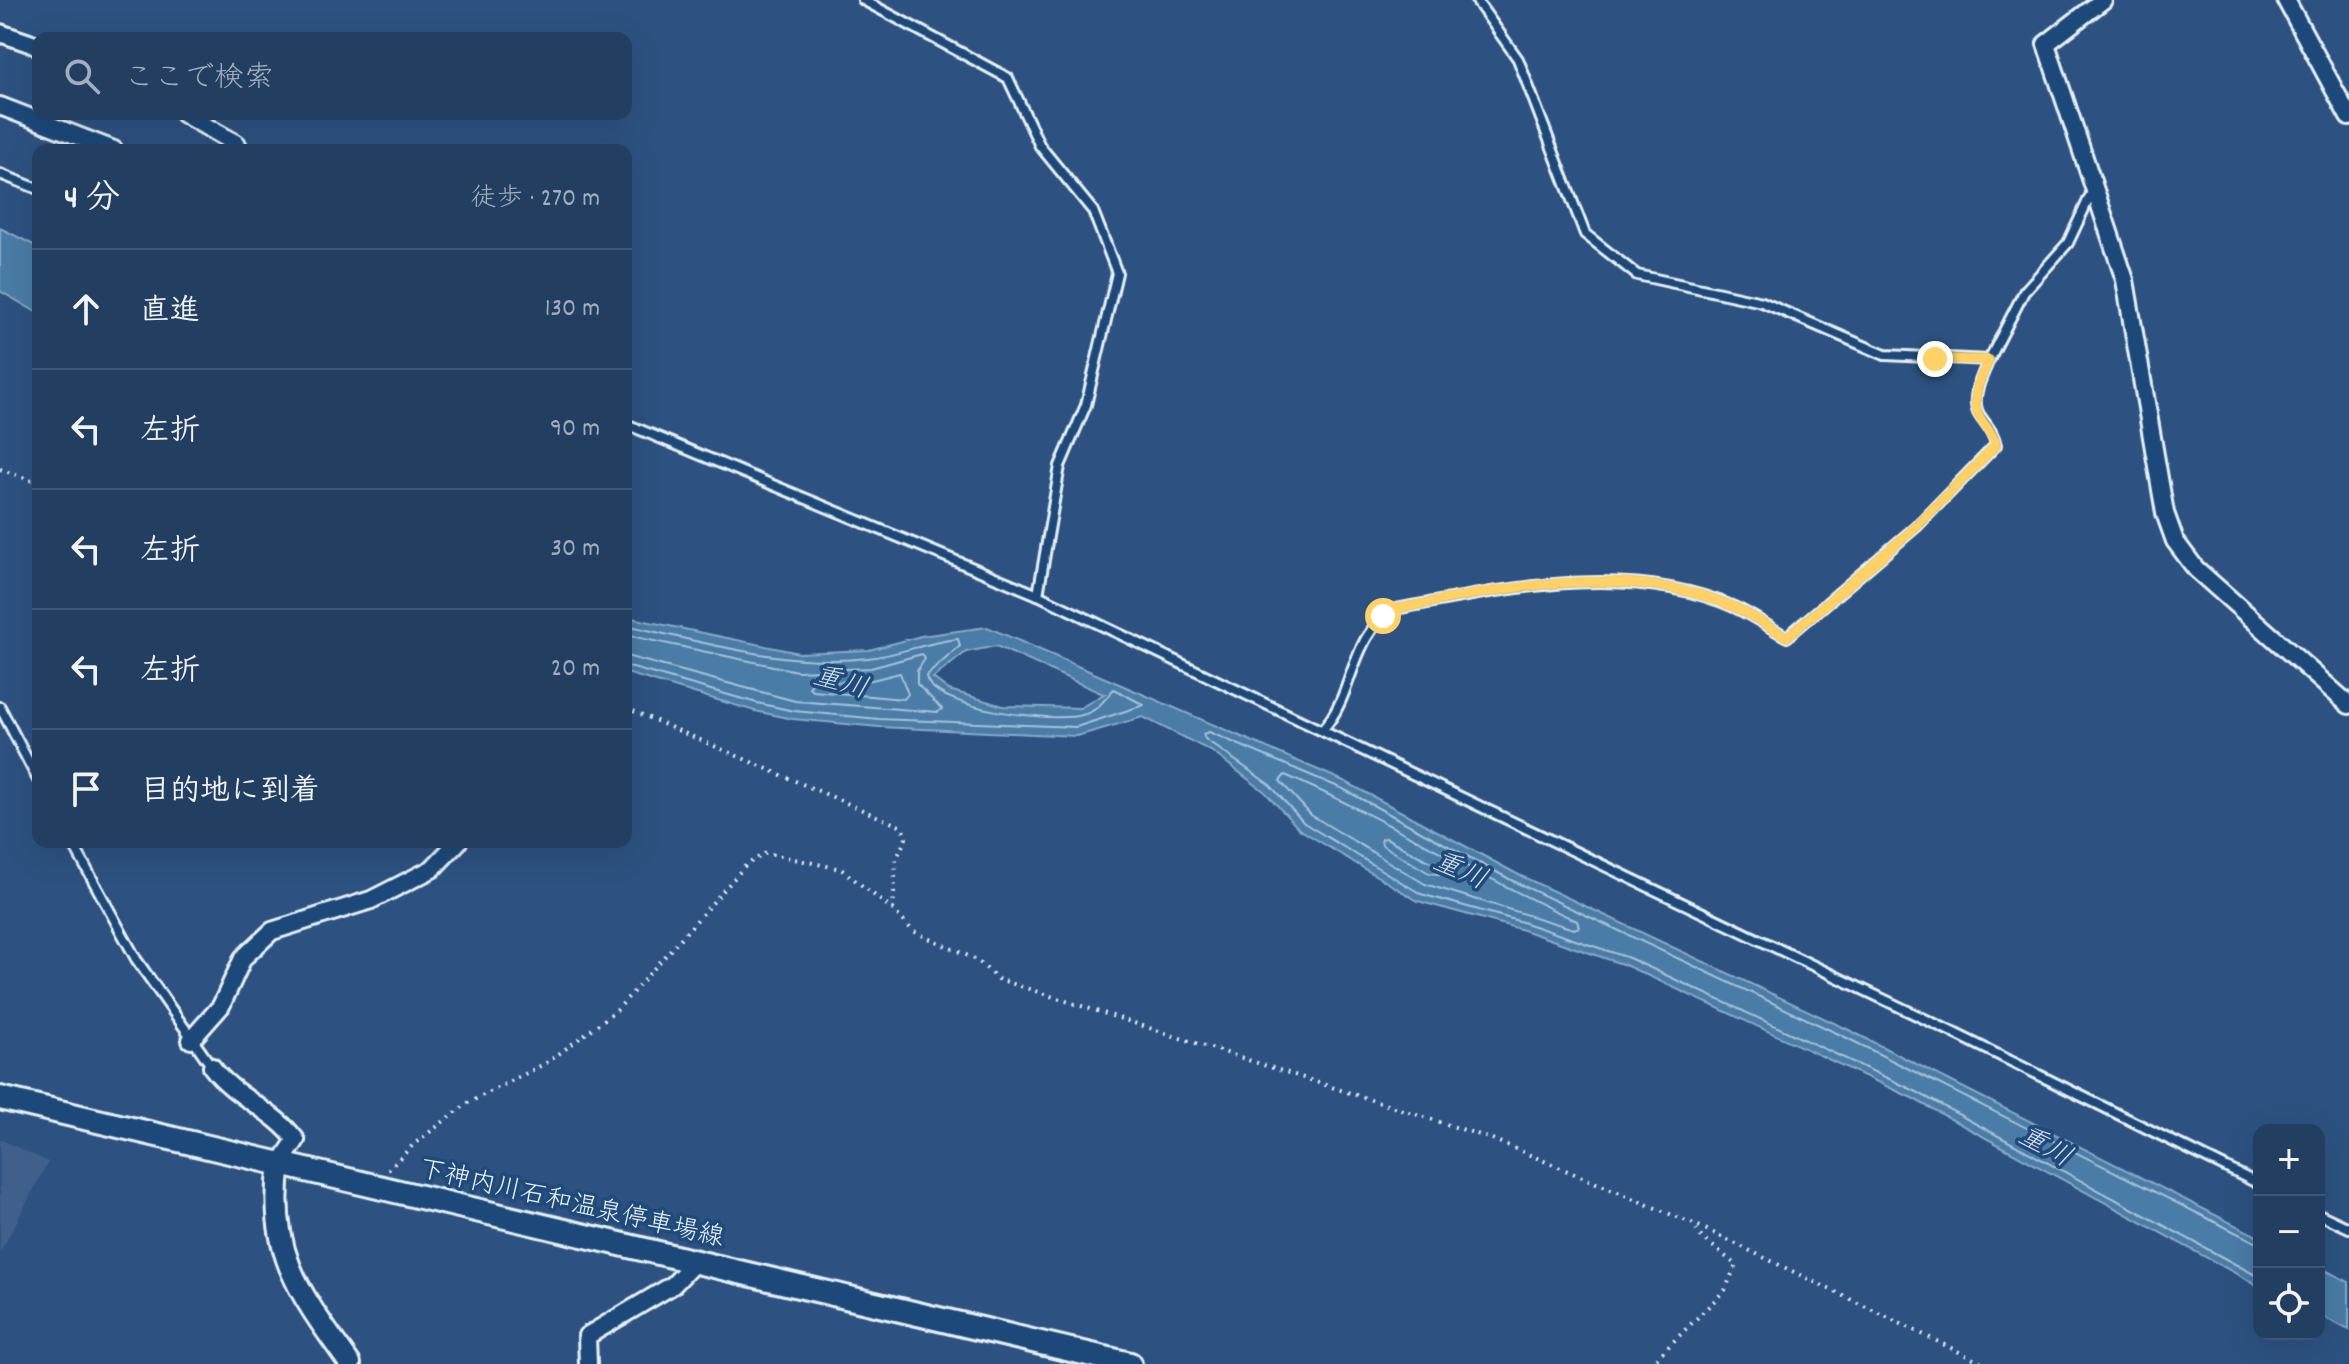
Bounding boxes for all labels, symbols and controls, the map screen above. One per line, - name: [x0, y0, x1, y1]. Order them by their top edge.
- search box: [32, 32, 632, 120]
- icon: search: [60, 54, 104, 98]
- text: ここで検索: [124, 59, 274, 102]
- text: 4 分: [64, 176, 120, 225]
- text: 徒歩 · 270 m: [471, 181, 600, 218]
- icon: ahead: [64, 287, 108, 331]
- text: 130 m: [545, 291, 600, 328]
- text: 直進: [140, 292, 200, 335]
- route end: [1917, 341, 1953, 377]
- icon: left: [64, 407, 108, 451]
- text: 90 m: [550, 411, 600, 448]
- text: 左折: [140, 412, 200, 455]
- icon: left: [64, 527, 108, 571]
- text: 30 m: [550, 531, 600, 568]
- text: 左折: [140, 532, 200, 575]
- route start: [1365, 598, 1401, 634]
- icon: left: [64, 647, 108, 691]
- text: 20 m: [551, 651, 600, 688]
- text: 左折: [140, 652, 200, 695]
- water label: 重川: [808, 658, 872, 712]
- icon: arrive: [64, 767, 108, 811]
- text: 目的地に到着: [140, 772, 320, 815]
- water label: 重川: [1425, 843, 1493, 903]
- water label: 重川: [2010, 1118, 2078, 1180]
- map controls: [2253, 1124, 2325, 1340]
- button: +: [2253, 1124, 2325, 1196]
- street label: 下神内川石和温泉停車場線: [415, 1152, 727, 1258]
- button: −: [2253, 1196, 2325, 1268]
- button: locate: [2253, 1268, 2325, 1340]

